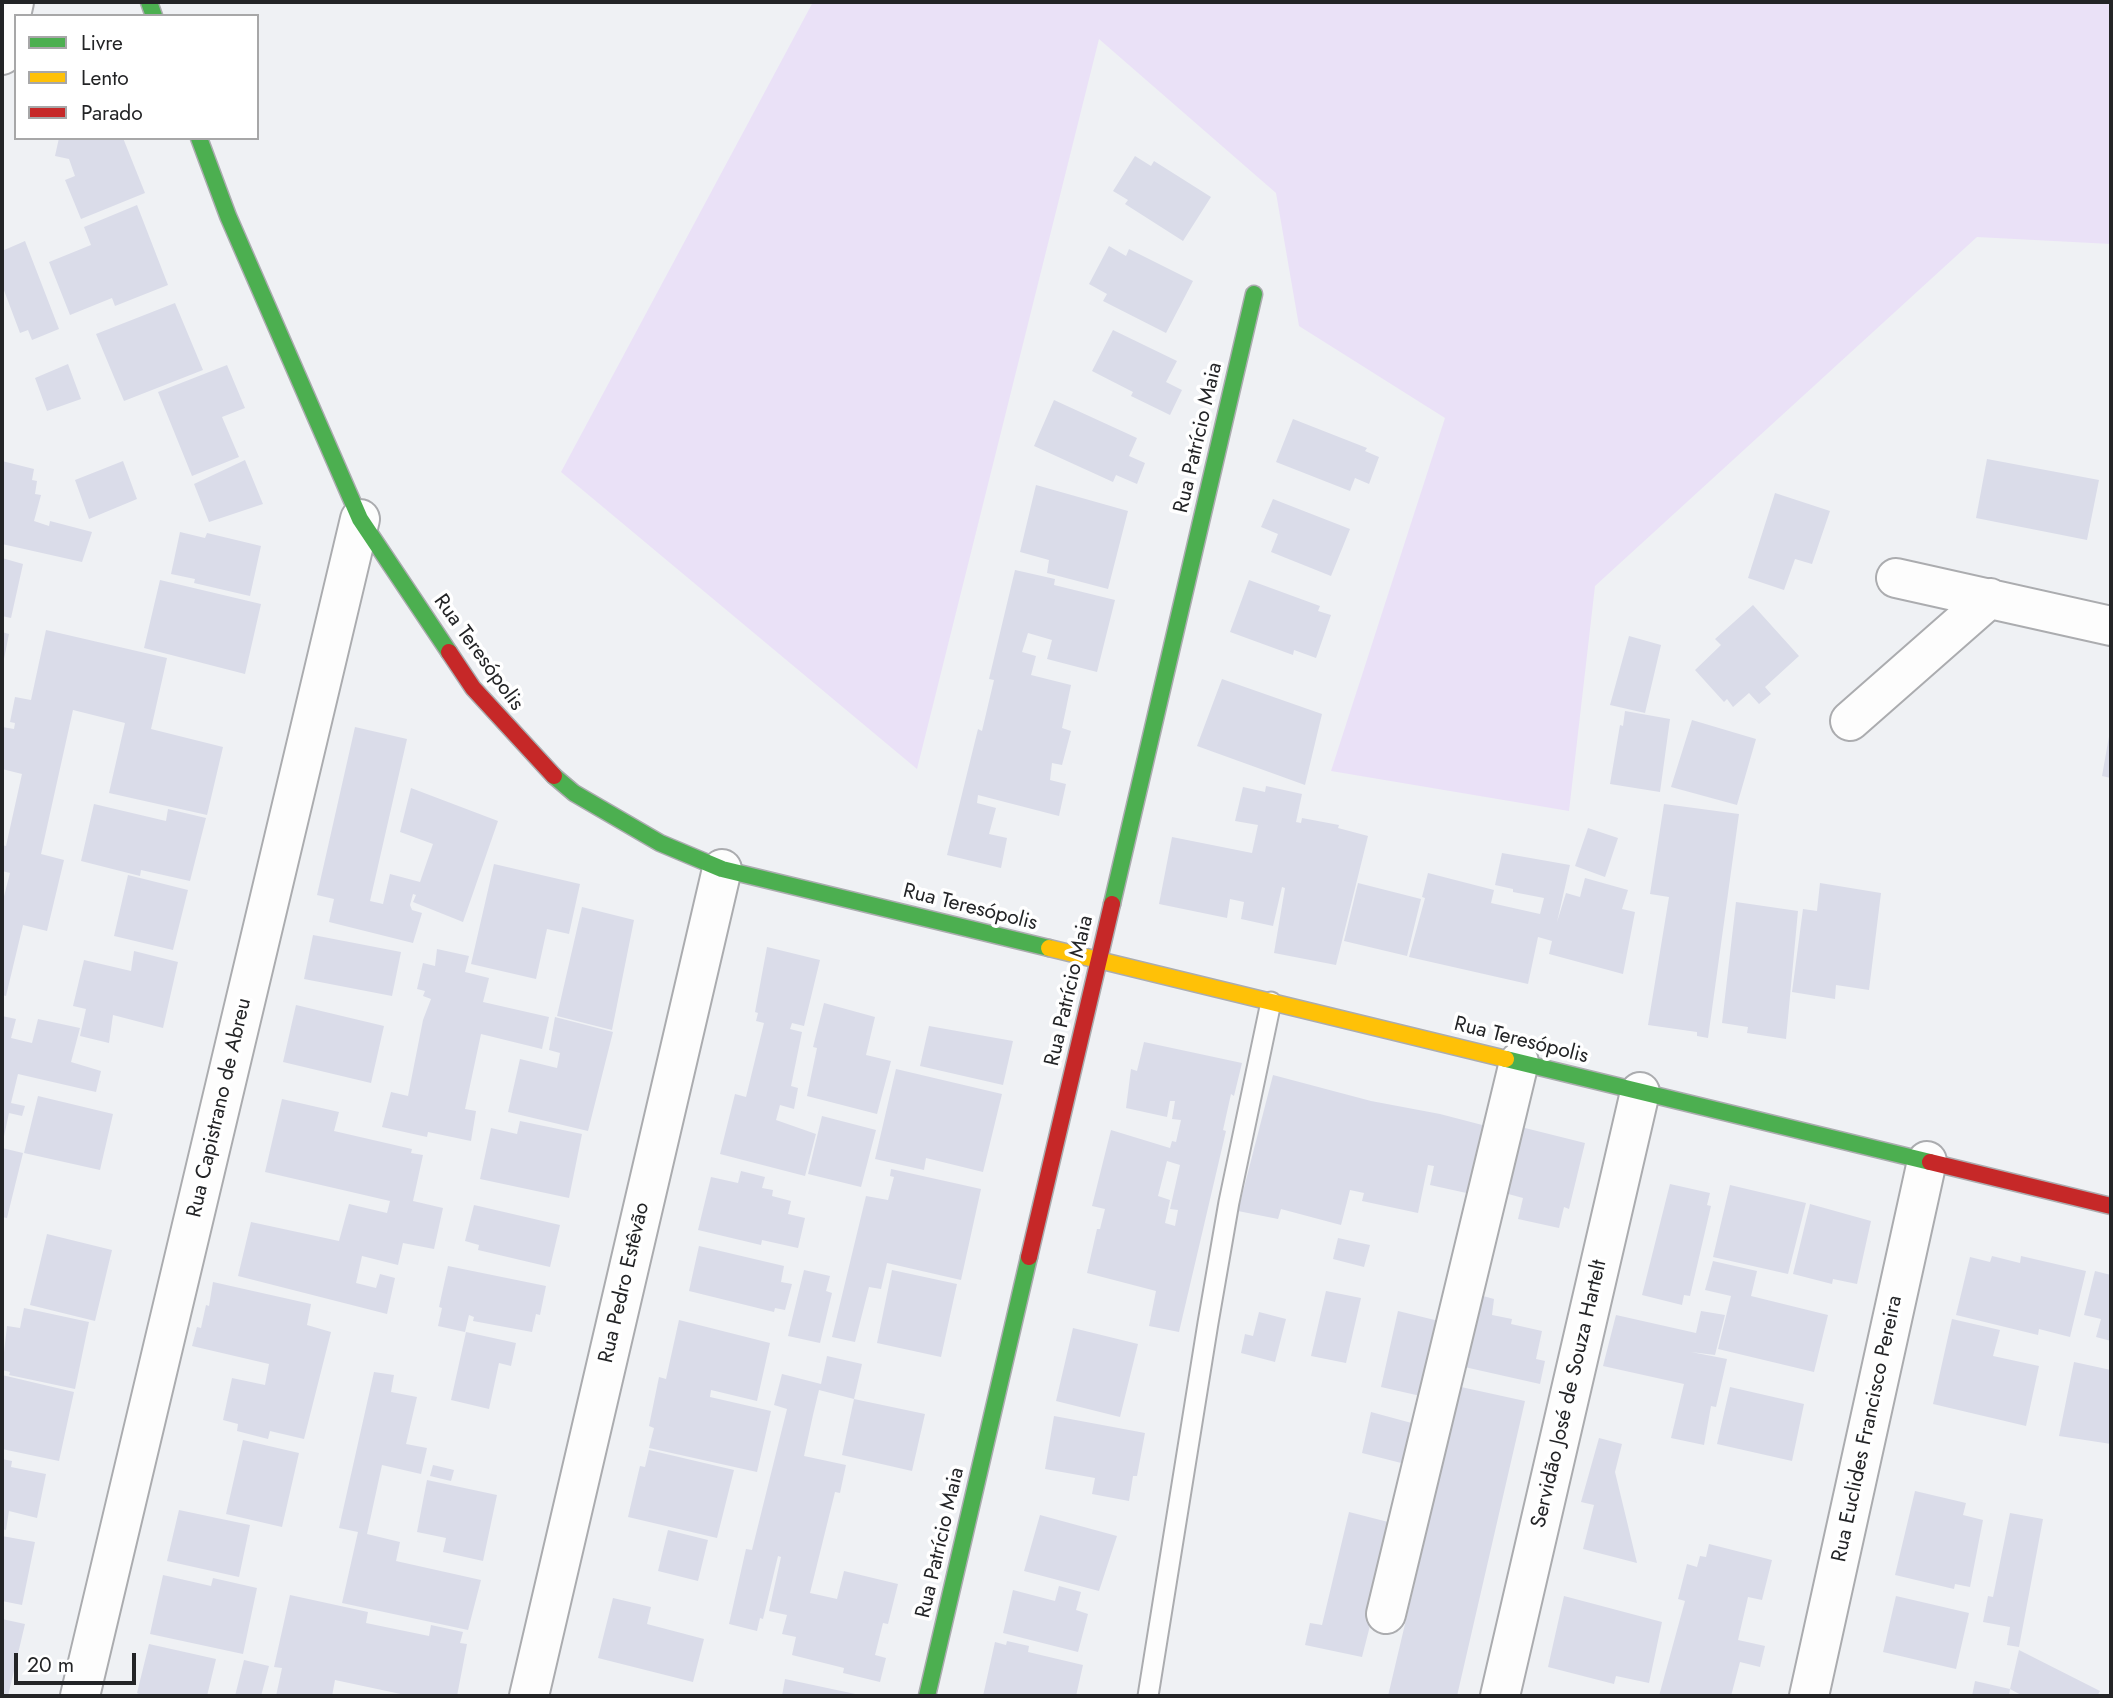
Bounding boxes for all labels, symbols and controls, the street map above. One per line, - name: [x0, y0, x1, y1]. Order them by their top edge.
- legend: [14, 14, 259, 140]
- text: Livre: [81, 28, 123, 58]
- text: Lento: [81, 63, 129, 93]
- text: Parado: [81, 98, 143, 128]
- street label: Rua Patrício Maia: [1169, 360, 1229, 516]
- street label: Rua Teresópolis: [427, 590, 529, 716]
- street label: Rua Teresópolis: [900, 879, 1040, 937]
- street label: Rua Patrício Maia: [1040, 913, 1100, 1069]
- street label: Rua Capistrano de Abreu: [182, 996, 258, 1220]
- street label: Rua Teresópolis: [1451, 1012, 1591, 1070]
- street label: Rua Pedro Estêvão: [594, 1200, 656, 1366]
- street label: Servidão José de Souza Hartelt: [1527, 1258, 1613, 1530]
- street label: Rua Euclides Francisco Pereira: [1827, 1293, 1909, 1565]
- street label: Rua Patrício Maia: [911, 1465, 971, 1621]
- scale bar: [18, 1638, 140, 1682]
- text: 20 m: [27, 1650, 74, 1680]

